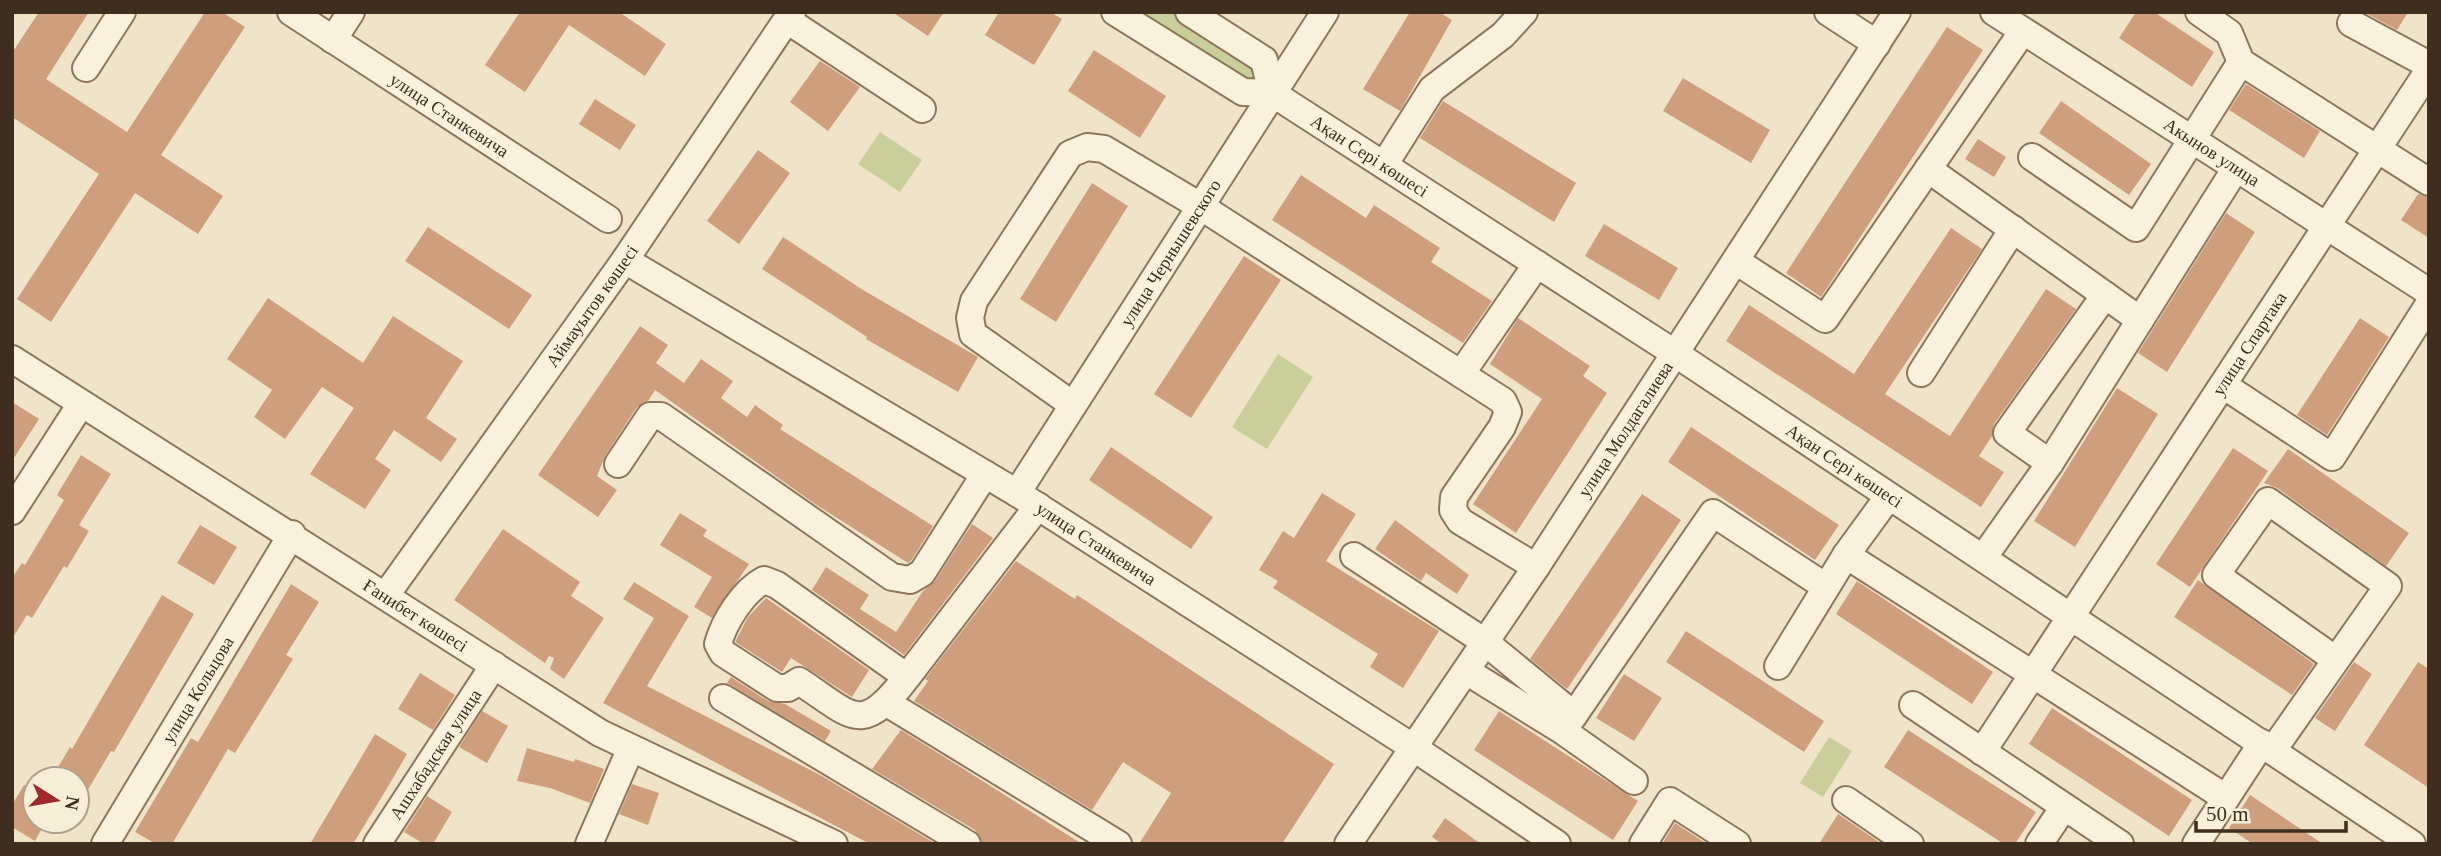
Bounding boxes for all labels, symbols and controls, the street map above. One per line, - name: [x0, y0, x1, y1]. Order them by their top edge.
- street label: улица Станкевича: [386, 69, 512, 161]
- street label: Ақан Сері көшесі: [1307, 111, 1432, 201]
- street label: Акынов улица: [2160, 114, 2263, 190]
- street label: улица Чернышевского: [1116, 176, 1225, 330]
- street label: Аймауытов көшесі: [542, 241, 642, 371]
- street label: улица Спартака: [2208, 288, 2291, 400]
- street label: улица Молдагалиева: [1574, 358, 1677, 501]
- street label: Ақан Сері көшесі: [1782, 420, 1906, 512]
- street label: улица Станкевича: [1033, 498, 1160, 589]
- street label: Ғанибет көшесі: [359, 575, 471, 656]
- street label: улица Кольцова: [158, 633, 238, 747]
- street label: Ашхабадская улица: [386, 685, 485, 823]
- north arrow: [21, 765, 91, 835]
- scale bar: [2196, 790, 2346, 834]
- text: N: [61, 794, 84, 812]
- text: 50 m: [2206, 802, 2249, 826]

